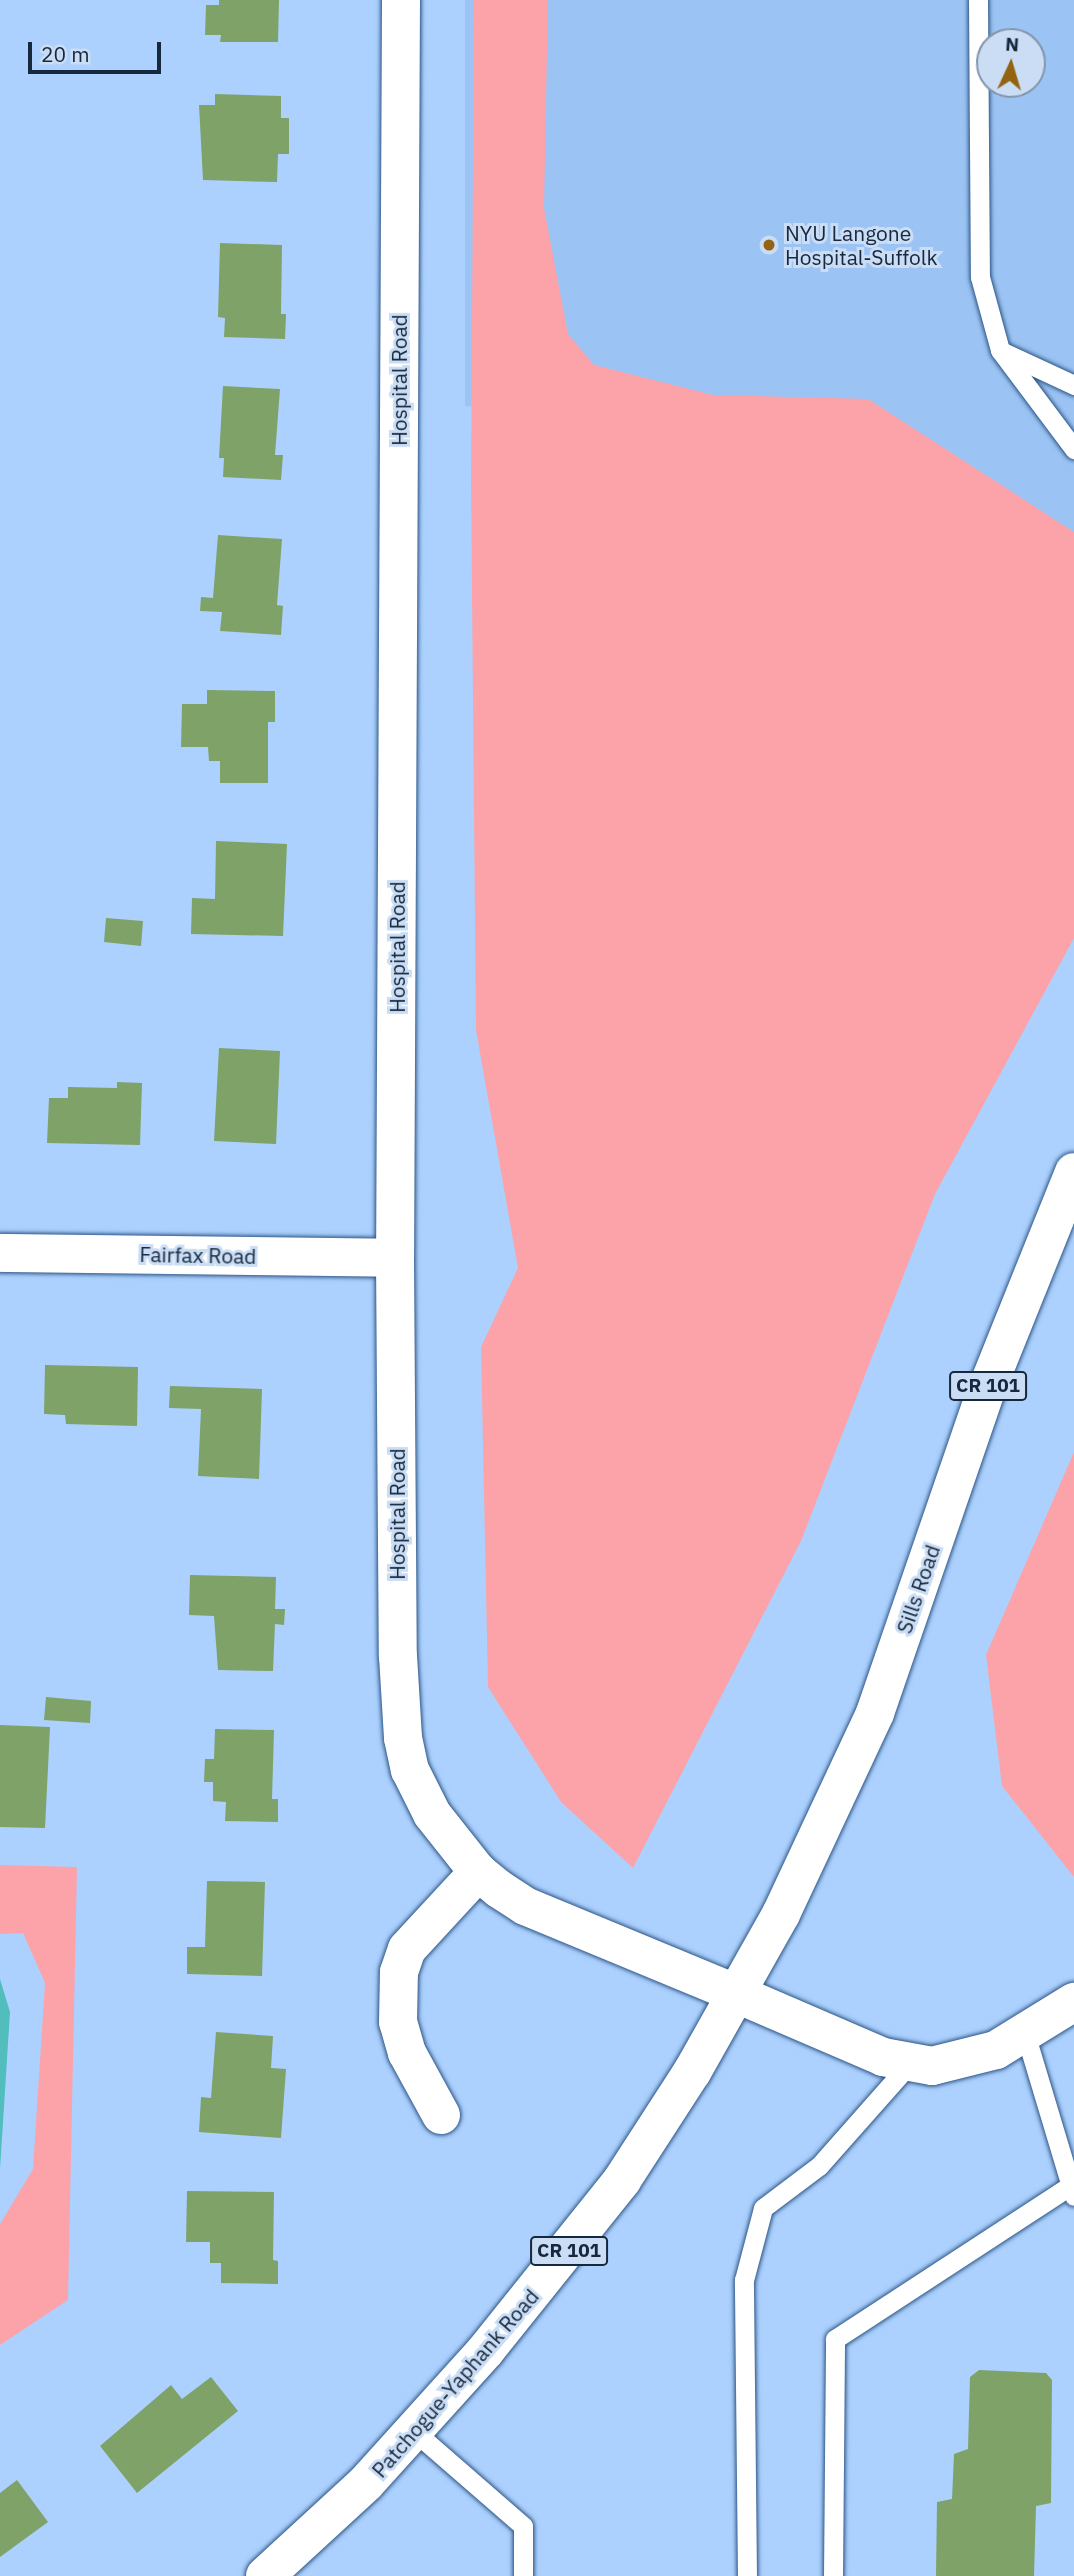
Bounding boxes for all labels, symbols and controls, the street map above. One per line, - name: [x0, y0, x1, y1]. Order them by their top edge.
- scale bar: [32, 28, 164, 72]
- north arrow: [976, 28, 1046, 98]
- text: N: [1005, 32, 1020, 56]
- text: 20 m: [41, 40, 90, 68]
- place label: NYU Langone Hospital-Suffolk: [785, 220, 938, 270]
- marker: NYU Langone Hospital-Suffolk: [759, 235, 779, 255]
- street label: Hospital Road: [386, 314, 412, 446]
- street label: Hospital Road: [384, 881, 410, 1013]
- street label: Fairfax Road: [139, 1241, 257, 1269]
- road number: CR 101: [948, 1370, 1028, 1402]
- street label: Hospital Road: [384, 1448, 410, 1580]
- street label: Sills Road: [891, 1541, 945, 1637]
- road number: CR 101: [529, 2236, 609, 2266]
- street label: Patchogue-Yaphank Road: [366, 2284, 544, 2482]

